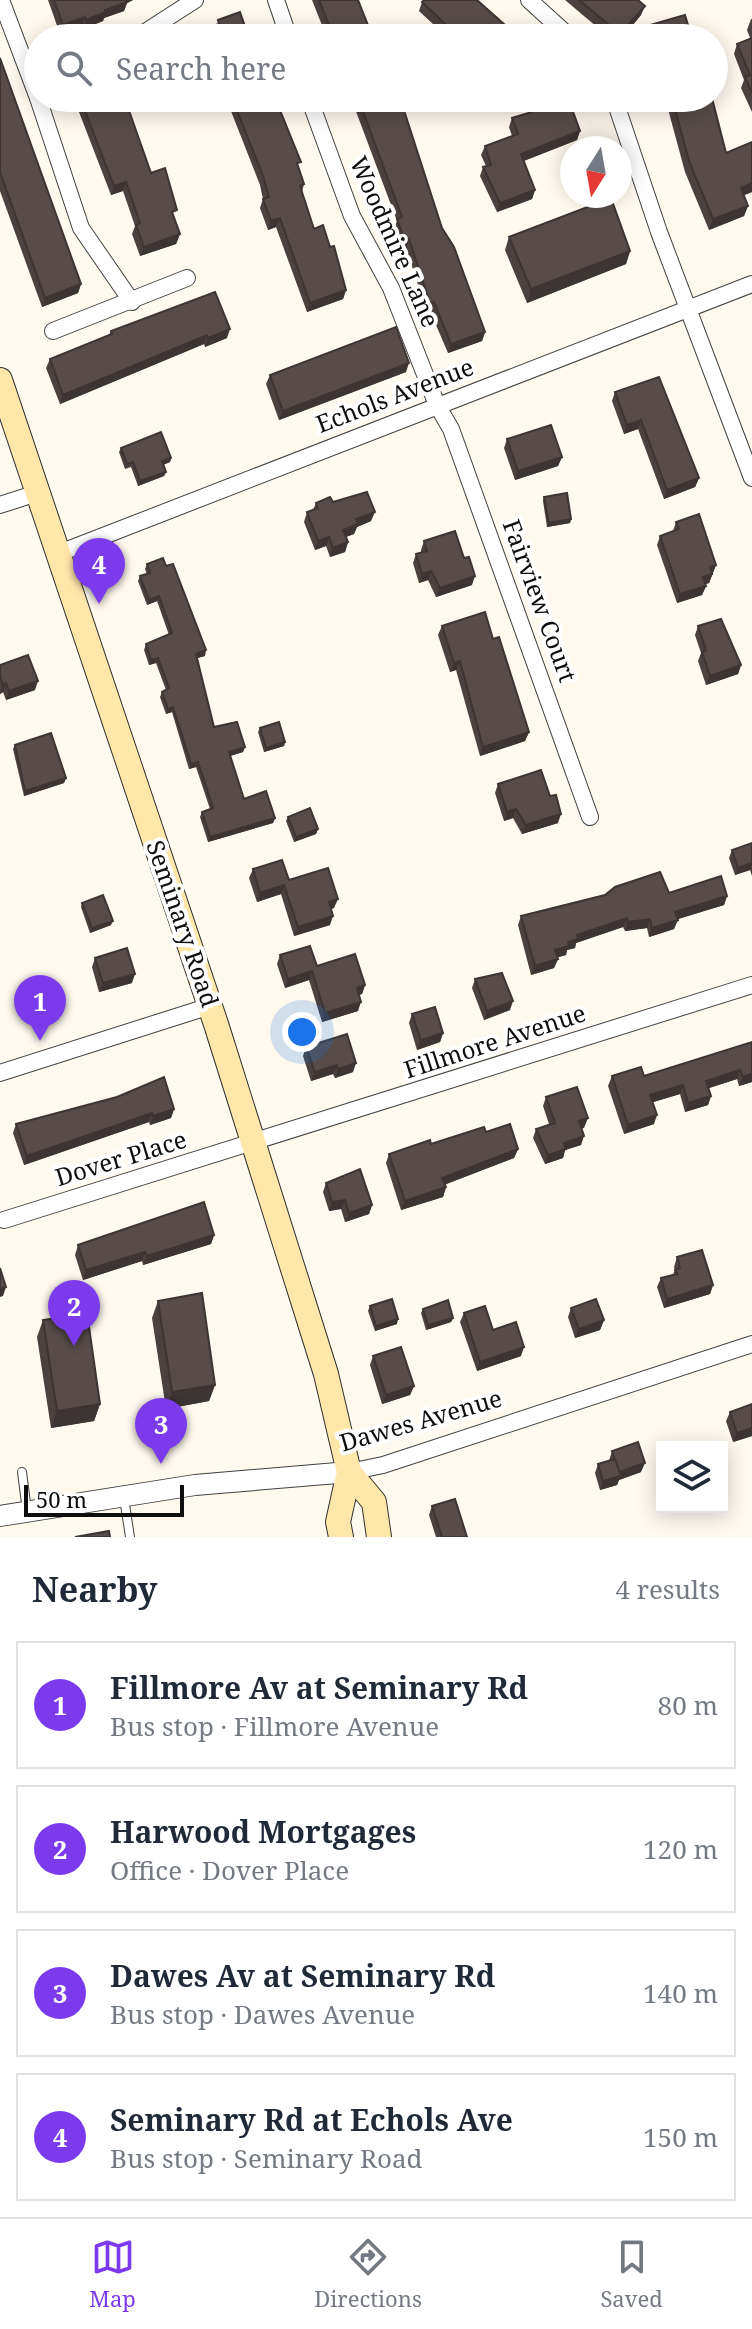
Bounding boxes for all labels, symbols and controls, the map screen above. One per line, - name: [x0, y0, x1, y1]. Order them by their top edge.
- search box: [24, 24, 728, 112]
- icon: search: [52, 46, 96, 90]
- text: Search here: [116, 48, 286, 89]
- north arrow: [560, 136, 632, 208]
- street label: Woodmire Lane: [343, 151, 448, 332]
- street label: Echols Avenue: [311, 349, 478, 440]
- street label: Fairview Court: [496, 515, 585, 686]
- pin: 4: [73, 538, 125, 604]
- street label: Seminary Road: [139, 836, 227, 1011]
- pin: 1: [14, 975, 66, 1041]
- street label: Fillmore Avenue: [399, 996, 590, 1086]
- your location: [282, 1012, 322, 1052]
- street label: Dover Place: [51, 1122, 190, 1193]
- pin: 2: [48, 1280, 100, 1346]
- street label: Dawes Avenue: [336, 1381, 506, 1458]
- pin: 3: [135, 1398, 187, 1464]
- map controls: [656, 1441, 728, 1513]
- button: layers: [656, 1441, 728, 1513]
- scale bar: [24, 1481, 184, 1517]
- text: 50 m: [36, 1484, 87, 1514]
- text: Nearby: [32, 1566, 158, 1612]
- text: 4 results: [615, 1571, 720, 1607]
- text: Fillmore Av at Seminary Rd: [110, 1667, 528, 1708]
- text: 1: [53, 1687, 67, 1723]
- text: 80 m: [658, 1687, 718, 1723]
- text: Bus stop · Fillmore Avenue: [110, 1708, 439, 1744]
- text: Harwood Mortgages: [110, 1811, 416, 1852]
- text: 2: [53, 1831, 67, 1867]
- text: 120 m: [643, 1831, 718, 1867]
- text: Office · Dover Place: [110, 1852, 349, 1888]
- text: Dawes Av at Seminary Rd: [110, 1955, 495, 1996]
- text: 3: [53, 1975, 67, 2011]
- text: 140 m: [643, 1975, 718, 2011]
- text: Bus stop · Dawes Avenue: [110, 1996, 415, 2032]
- text: Seminary Rd at Echols Ave: [110, 2099, 513, 2140]
- text: 4: [53, 2119, 67, 2155]
- text: 150 m: [643, 2119, 718, 2155]
- text: Bus stop · Seminary Road: [110, 2140, 423, 2176]
- tab: Map: [89, 2235, 136, 2313]
- tab: Directions: [314, 2235, 422, 2313]
- tab: Saved: [600, 2235, 663, 2313]

